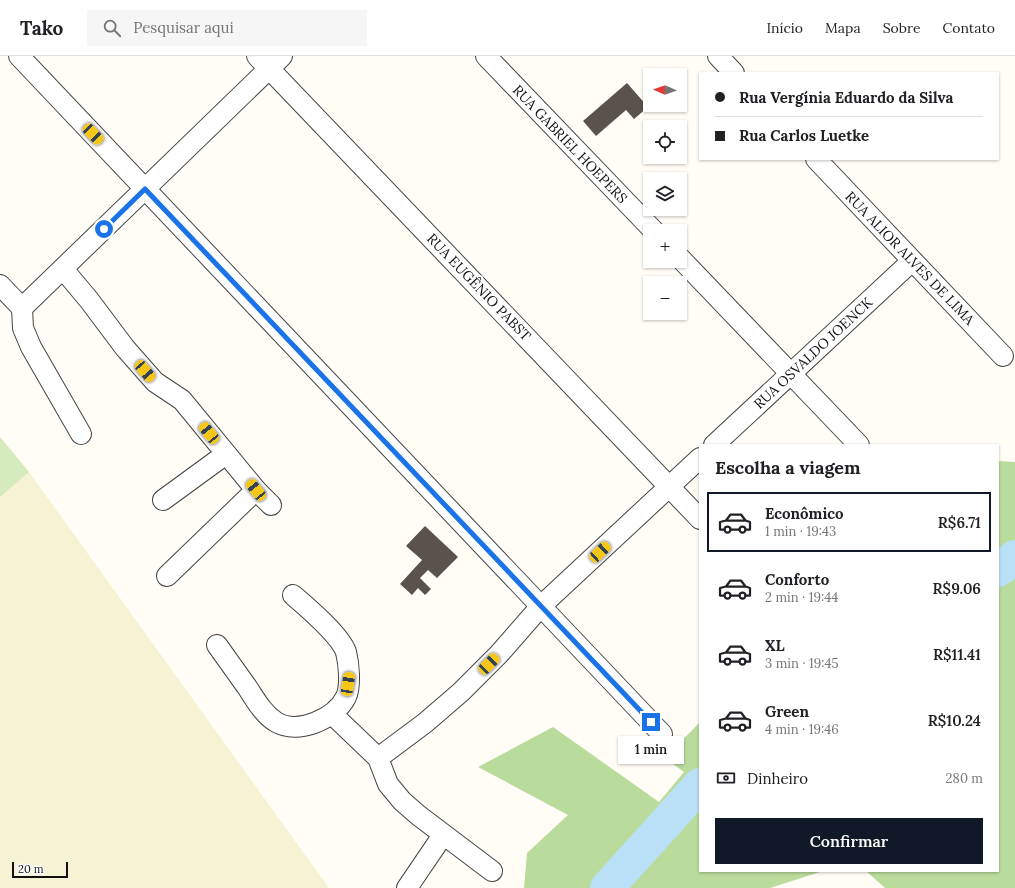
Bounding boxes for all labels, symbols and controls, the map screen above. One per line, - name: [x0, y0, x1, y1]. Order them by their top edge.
- search box: [87, 10, 367, 46]
- text: Tako: [20, 16, 63, 40]
- icon: search: [101, 17, 123, 39]
- text: Pesquisar aqui: [133, 18, 234, 37]
- text: Início: [766, 19, 803, 37]
- text: Mapa: [825, 19, 861, 37]
- text: Sobre: [883, 19, 921, 37]
- text: Contato: [943, 19, 995, 37]
- north arrow: [643, 68, 687, 112]
- map controls: [643, 68, 687, 320]
- street label: RUA GABRIEL HOEPERS: [509, 81, 631, 207]
- text: Rua Vergínia Eduardo da Silva: [739, 88, 953, 107]
- button: locate: [643, 120, 687, 164]
- car: [80, 121, 106, 147]
- text: Rua Carlos Luetke: [739, 126, 869, 145]
- button: layers: [643, 172, 687, 216]
- street label: RUA ALIOR ALVES DE LIMA: [841, 188, 979, 329]
- route start: [95, 220, 113, 238]
- button: +: [643, 224, 687, 268]
- street label: RUA EUGÊNIO PABST: [423, 230, 535, 344]
- button: −: [643, 276, 687, 320]
- street label: RUA OSVALDO JOENCK: [750, 293, 876, 413]
- car: [133, 358, 157, 384]
- car: [197, 420, 221, 446]
- text: Escolha a viagem: [715, 456, 861, 479]
- car: [244, 477, 268, 503]
- icon: car: [717, 504, 753, 540]
- text: Econômico: [765, 504, 844, 523]
- text: R$6.71: [938, 513, 981, 532]
- text: 1 min · 19:43: [765, 523, 836, 540]
- car: [587, 539, 613, 565]
- icon: car: [717, 570, 753, 606]
- text: Conforto: [765, 570, 829, 589]
- text: R$9.06: [933, 579, 981, 598]
- text: 2 min · 19:44: [765, 589, 838, 606]
- icon: car: [717, 636, 753, 672]
- text: XL: [765, 636, 785, 655]
- text: R$11.41: [933, 645, 981, 664]
- car: [476, 651, 502, 677]
- text: 3 min · 19:45: [765, 655, 839, 672]
- car: [340, 671, 356, 697]
- icon: car: [717, 702, 753, 738]
- text: Green: [765, 702, 809, 721]
- text: R$10.24: [928, 711, 981, 730]
- route end: [642, 713, 660, 731]
- text: 4 min · 19:46: [765, 721, 839, 738]
- callout: 1 min: [618, 736, 684, 764]
- text: 1 min: [635, 741, 667, 758]
- icon: cash: [715, 767, 737, 789]
- text: Dinheiro: [747, 769, 808, 788]
- text: 280 m: [946, 770, 983, 787]
- button: Confirmar: [715, 818, 983, 864]
- scale bar: [12, 860, 68, 879]
- text: 20 m: [18, 862, 43, 876]

